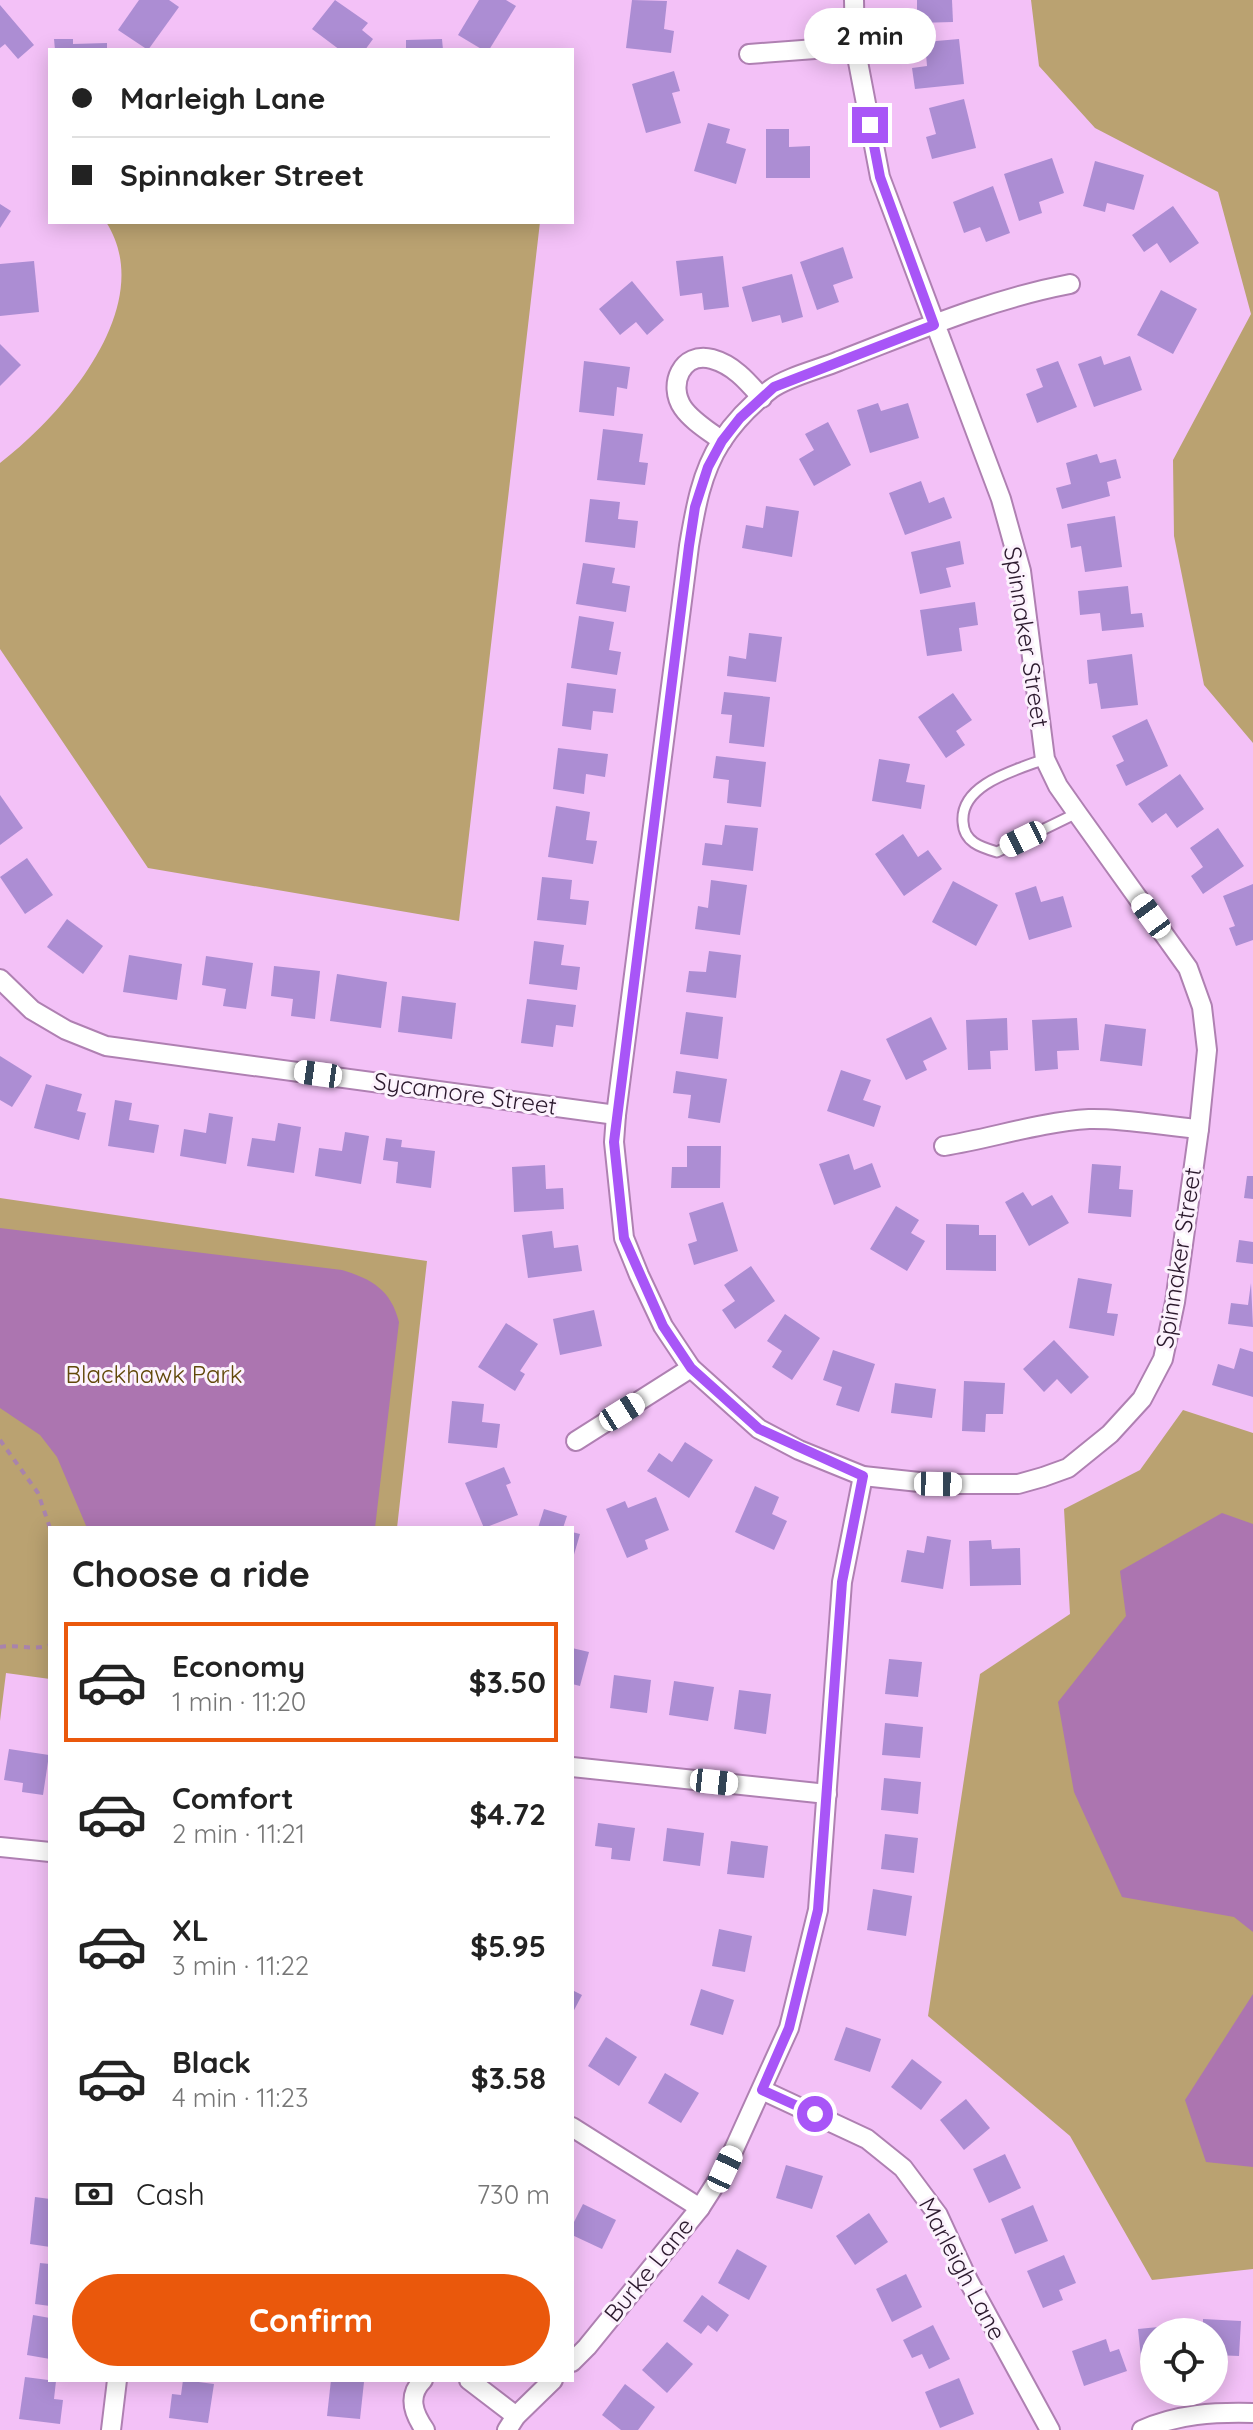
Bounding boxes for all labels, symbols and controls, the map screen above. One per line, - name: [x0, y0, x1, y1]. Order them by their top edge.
- callout: 2 min: [804, 9, 936, 65]
- text: 2 min: [836, 19, 904, 52]
- text: Marleigh Lane: [120, 79, 325, 117]
- route end: [852, 107, 888, 143]
- text: Spinnaker Street: [120, 156, 364, 194]
- street label: Spinnaker Street: [998, 544, 1056, 729]
- car: [996, 818, 1050, 860]
- car: [1127, 890, 1175, 942]
- car: [293, 1059, 343, 1089]
- street label: Sycamore Street: [372, 1065, 559, 1121]
- street label: Spinnaker Street: [1149, 1165, 1207, 1350]
- park label: Blackhawk Park: [65, 1359, 243, 1389]
- car: [595, 1389, 649, 1435]
- car: [914, 1472, 962, 1496]
- text: Choose a ride: [72, 1551, 310, 1596]
- icon: car: [76, 1646, 148, 1718]
- text: Economy: [172, 1647, 305, 1685]
- text: $3.50: [469, 1663, 546, 1701]
- text: 1 min · 11:20: [172, 1685, 306, 1718]
- car: [689, 1768, 739, 1796]
- icon: car: [76, 1778, 148, 1850]
- text: Comfort: [172, 1779, 293, 1817]
- text: $4.72: [469, 1795, 546, 1833]
- text: 2 min · 11:21: [172, 1817, 305, 1850]
- icon: car: [76, 1910, 148, 1982]
- text: XL: [172, 1911, 209, 1949]
- text: $5.95: [470, 1927, 546, 1965]
- text: 3 min · 11:22: [172, 1949, 309, 1982]
- icon: car: [76, 2042, 148, 2114]
- text: Black: [172, 2043, 251, 2081]
- text: $3.58: [471, 2059, 546, 2097]
- text: 4 min · 11:23: [172, 2081, 309, 2114]
- route start: [797, 2096, 833, 2132]
- car: [704, 2142, 746, 2196]
- icon: cash: [72, 2172, 116, 2216]
- text: Cash: [136, 2175, 205, 2213]
- text: 730 m: [477, 2178, 550, 2211]
- street label: Marleigh Lane: [913, 2192, 1013, 2345]
- street label: Burke Lane: [597, 2211, 699, 2328]
- button: Confirm: [72, 2274, 550, 2366]
- map controls: [1140, 2318, 1228, 2406]
- button: locate: [1140, 2318, 1228, 2406]

